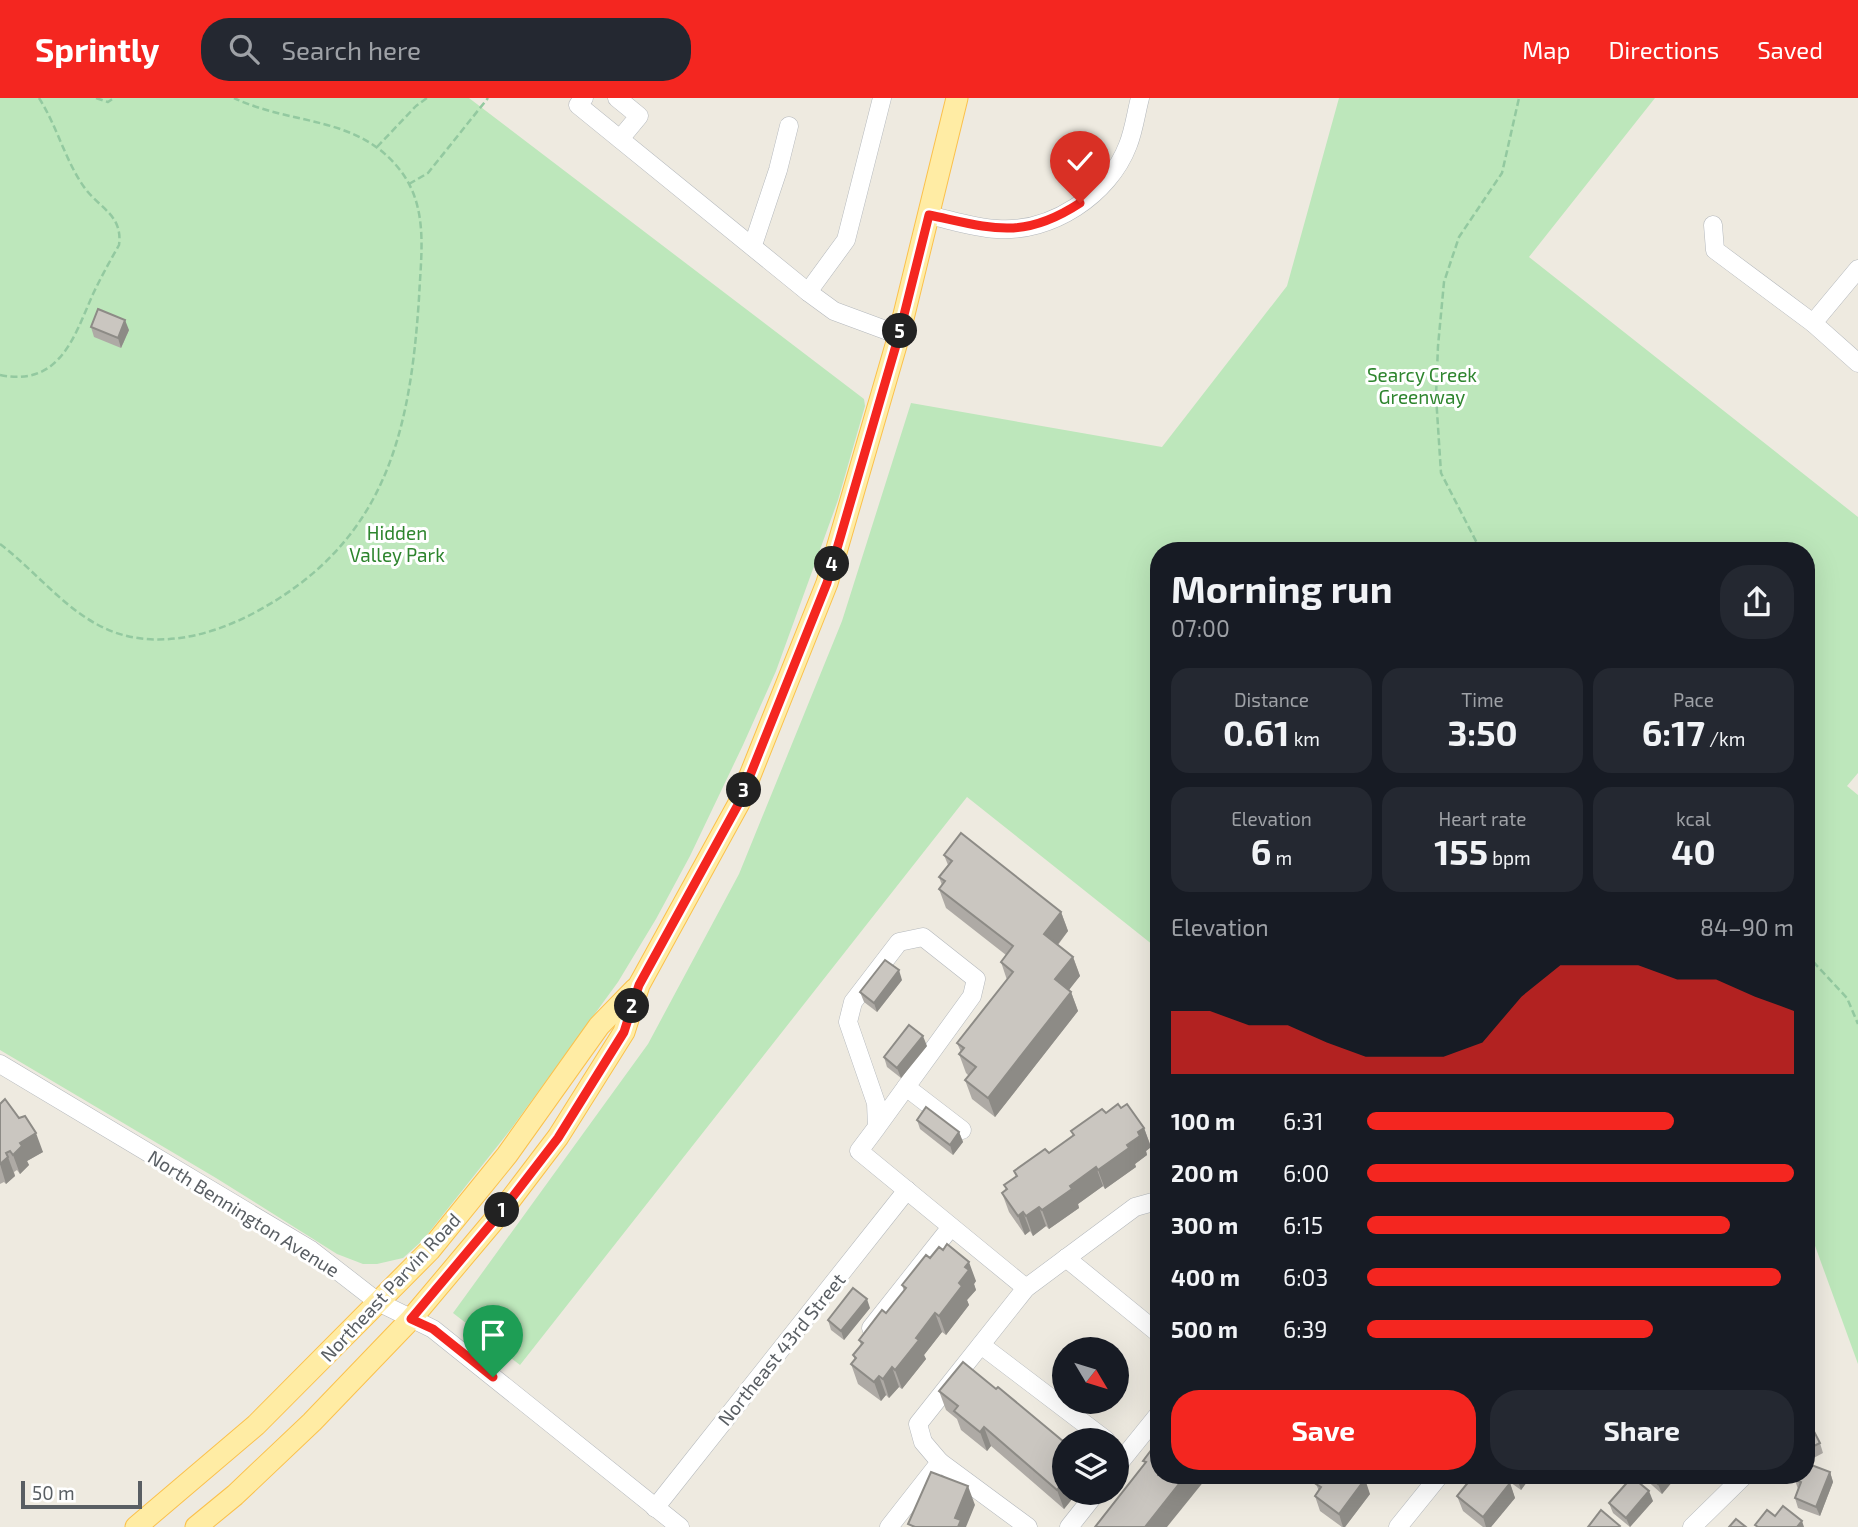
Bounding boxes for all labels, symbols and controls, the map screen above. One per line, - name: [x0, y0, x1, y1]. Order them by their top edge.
- search box: [201, 18, 691, 81]
- text: Sprintly: [35, 29, 159, 69]
- icon: search: [225, 30, 263, 68]
- text: Search here: [281, 34, 421, 65]
- text: Map: [1522, 35, 1570, 64]
- text: Directions: [1608, 35, 1719, 64]
- text: Saved: [1757, 35, 1823, 64]
- pin: [1050, 131, 1110, 203]
- icon: check: [1061, 142, 1099, 180]
- pin: 5: [883, 314, 918, 348]
- text: 5: [894, 319, 905, 342]
- park label: Searcy Creek Greenway: [1367, 363, 1477, 408]
- park label: Hidden Valley Park: [349, 521, 445, 566]
- pin: 4: [814, 546, 850, 582]
- text: 4: [825, 552, 838, 575]
- text: Morning run: [1171, 565, 1392, 611]
- button: share: [1720, 565, 1794, 639]
- text: 07:00: [1171, 614, 1230, 642]
- text: Distance: [1234, 688, 1309, 711]
- text: Time: [1461, 688, 1504, 711]
- text: Pace: [1673, 688, 1714, 711]
- text: 0.61: [1223, 711, 1289, 753]
- text: 3:50: [1447, 711, 1518, 753]
- text: 6:17: [1642, 711, 1705, 753]
- text: km: [1289, 727, 1320, 750]
- text: /km: [1705, 727, 1745, 750]
- pin: 3: [726, 772, 762, 808]
- text: 3: [738, 778, 749, 801]
- text: Elevation: [1231, 807, 1312, 830]
- text: Heart rate: [1439, 807, 1526, 830]
- text: kcal: [1676, 807, 1711, 830]
- text: 6: [1251, 830, 1271, 872]
- text: 155: [1434, 830, 1488, 872]
- text: 40: [1671, 830, 1716, 872]
- text: m: [1271, 846, 1292, 869]
- text: bpm: [1488, 846, 1531, 869]
- text: Elevation: [1171, 913, 1269, 941]
- text: 84–90 m: [1700, 913, 1794, 941]
- pin: 2: [614, 988, 650, 1024]
- text: 2: [626, 994, 637, 1017]
- text: 100 m: [1171, 1107, 1235, 1135]
- text: 6:31: [1283, 1107, 1324, 1135]
- street label: North Bennington Avenue: [144, 1145, 344, 1281]
- text: 200 m: [1171, 1159, 1239, 1187]
- text: 6:00: [1283, 1159, 1329, 1187]
- pin: 1: [484, 1192, 520, 1228]
- text: 1: [497, 1198, 506, 1221]
- street label: Northeast Parvin Road: [315, 1208, 465, 1366]
- text: 300 m: [1171, 1211, 1238, 1239]
- text: 6:15: [1283, 1211, 1323, 1239]
- text: 400 m: [1171, 1263, 1240, 1291]
- text: 6:03: [1283, 1263, 1328, 1291]
- street label: Northeast 43rd Street: [712, 1268, 850, 1430]
- pin: [463, 1305, 523, 1377]
- text: 500 m: [1171, 1315, 1238, 1343]
- text: 6:39: [1283, 1315, 1328, 1343]
- icon: arrive: [474, 1316, 512, 1354]
- north arrow: [1052, 1337, 1129, 1414]
- map controls: [1052, 1337, 1129, 1505]
- button: Save: [1171, 1390, 1476, 1470]
- button: Share: [1490, 1390, 1794, 1470]
- button: layers: [1052, 1428, 1129, 1505]
- scale bar: [21, 1478, 142, 1510]
- text: 50 m: [32, 1481, 75, 1504]

